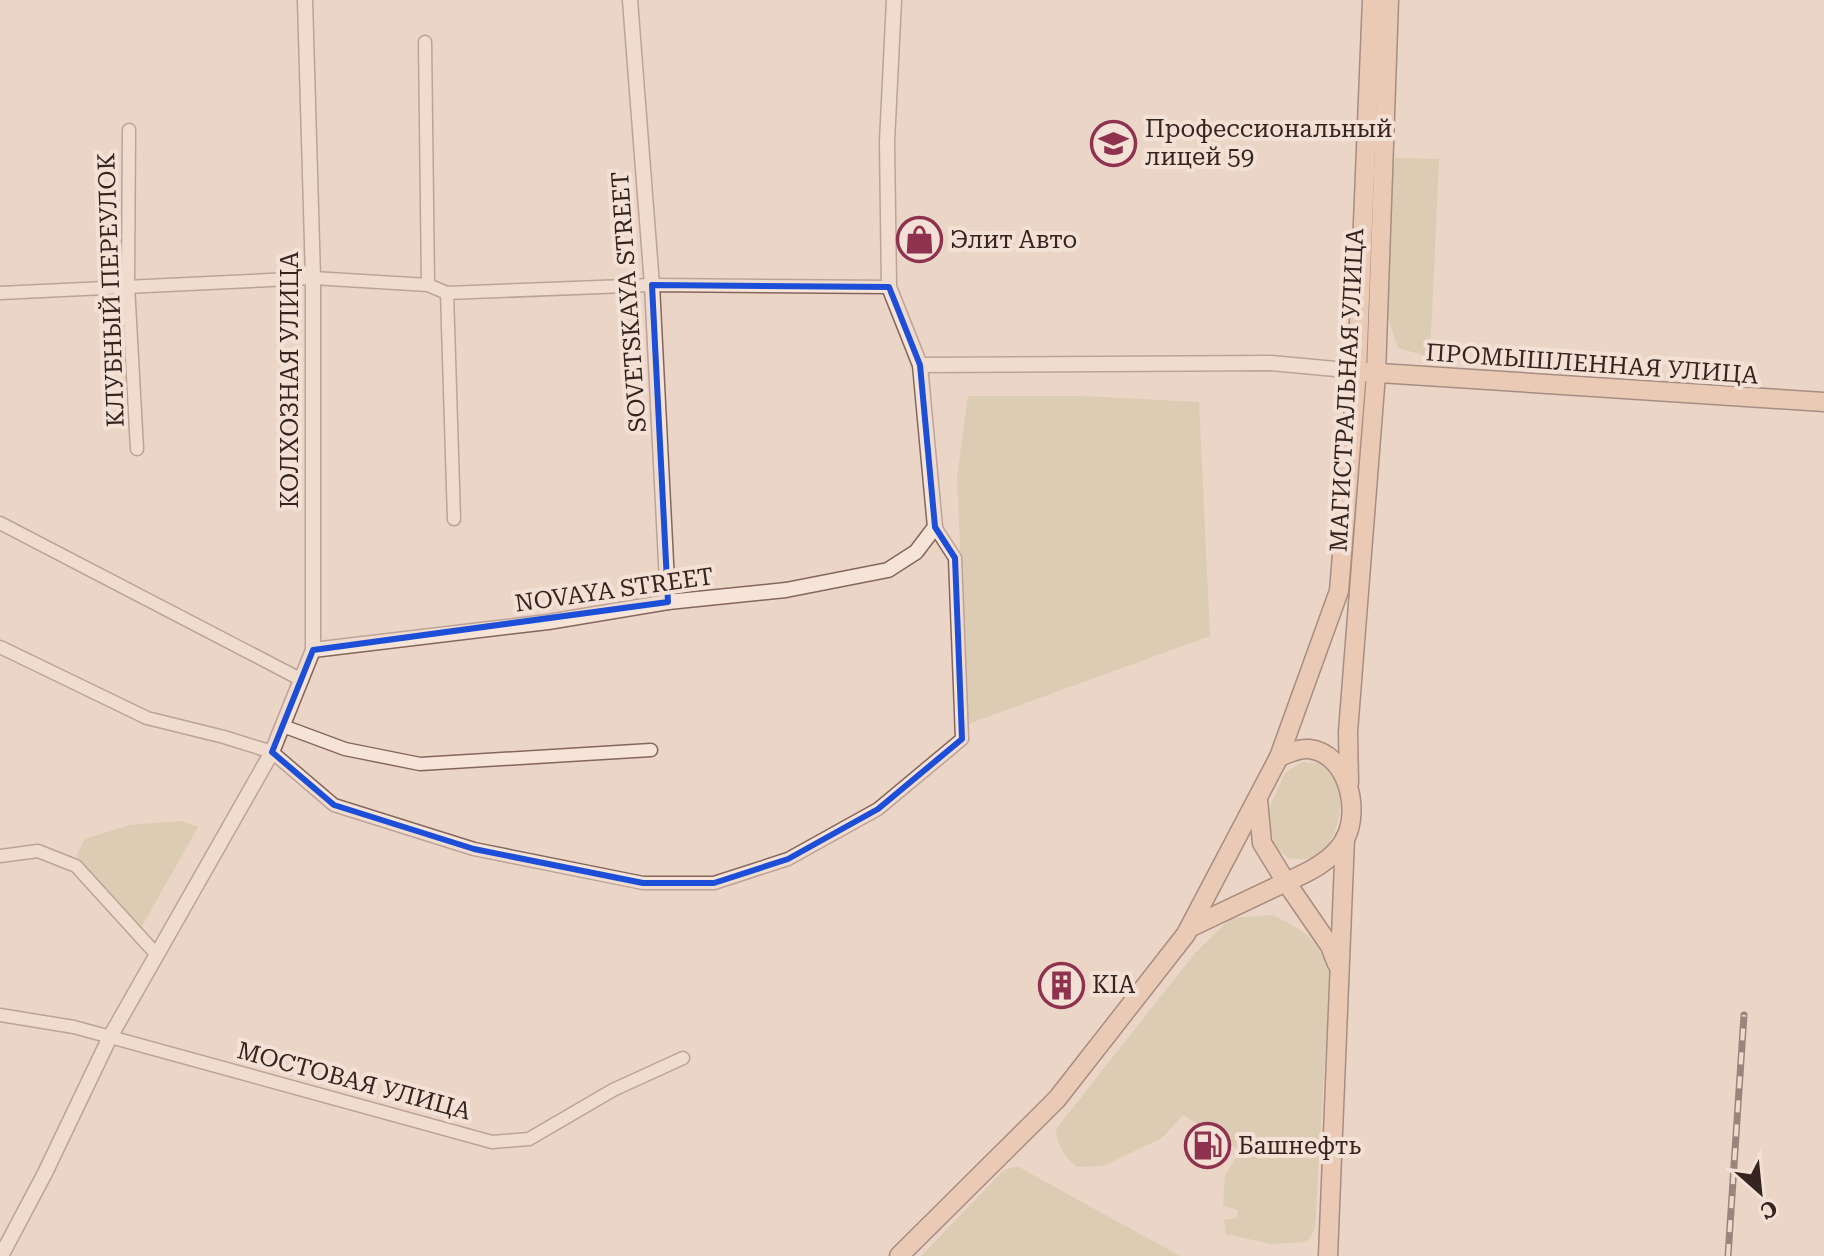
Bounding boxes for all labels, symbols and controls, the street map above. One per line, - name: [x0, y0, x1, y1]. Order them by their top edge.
- place label: Профессиональный лицей 59: [1145, 115, 1392, 171]
- school or university icon: Профессиональный лицей 59: [1090, 119, 1138, 167]
- street label: КЛУБНЫЙ ПЕРЕУЛОК: [91, 152, 130, 428]
- street label: SOVETSKAYA STREET: [606, 171, 652, 433]
- shop icon: Элит Авто: [895, 216, 943, 264]
- place label: Элит Авто: [950, 226, 1077, 254]
- street label: МАГИСТРАЛЬНАЯ УЛИЦА: [1325, 227, 1369, 553]
- street label: КОЛХОЗНАЯ УЛИЦА: [276, 251, 304, 508]
- street label: ПРОМЫШЛЕННАЯ УЛИЦА: [1425, 338, 1759, 390]
- street label: NOVAYA STREET: [513, 562, 715, 618]
- building icon: KIA: [1037, 961, 1085, 1009]
- place label: KIA: [1092, 971, 1135, 999]
- street label: МОСТОВАЯ УЛИЦА: [234, 1036, 474, 1126]
- fuel station icon: Башнефть: [1183, 1122, 1231, 1170]
- place label: Башнефть: [1238, 1132, 1361, 1160]
- north arrow: [1720, 1152, 1800, 1232]
- text: С: [1756, 1195, 1781, 1224]

